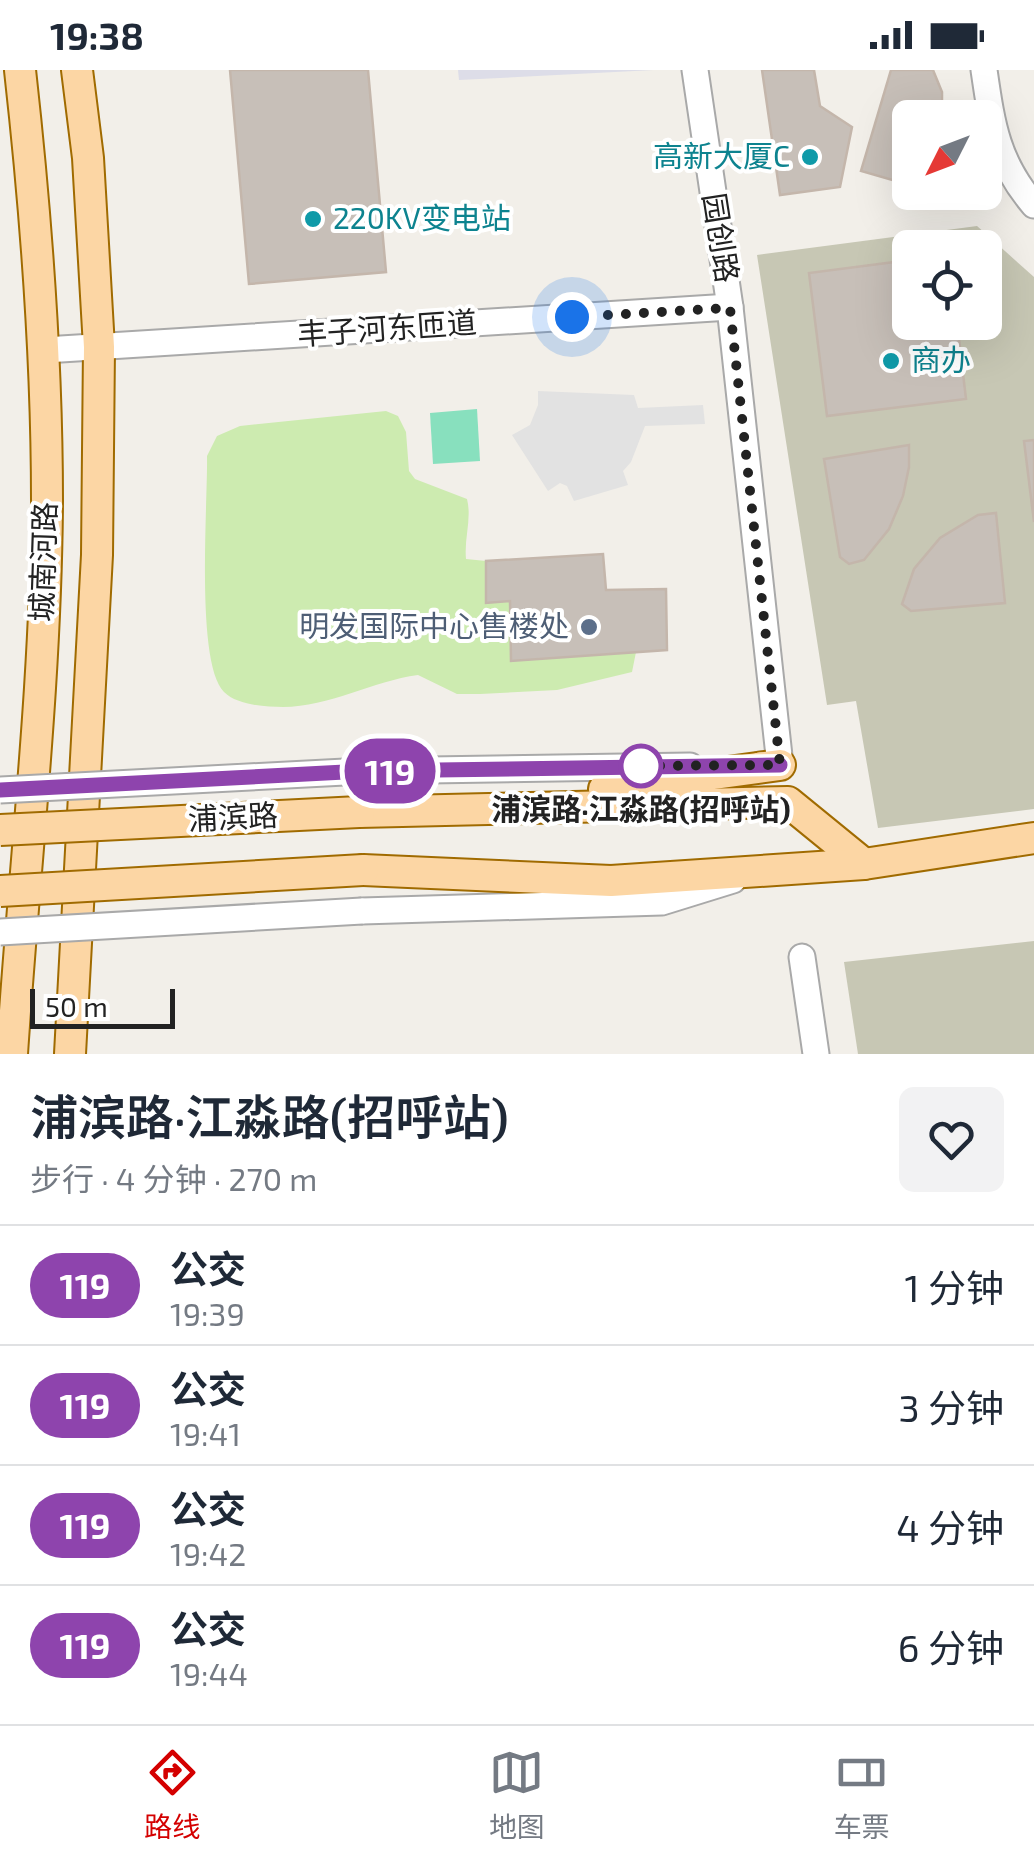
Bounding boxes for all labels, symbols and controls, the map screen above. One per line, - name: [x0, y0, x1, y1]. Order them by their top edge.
- text: 19:38: [50, 12, 144, 58]
- north arrow: [892, 100, 1002, 210]
- map controls: [892, 100, 1002, 340]
- place label: 高新大厦C: [653, 137, 790, 173]
- marker: 高新大厦C: [799, 146, 821, 168]
- street label: 园创路: [697, 190, 747, 285]
- place label: 220KV变电站: [333, 199, 511, 235]
- marker: 220KV变电站: [302, 208, 324, 230]
- button: locate: [892, 230, 1002, 340]
- your location: [547, 292, 597, 342]
- street label: 丰子河东匝道: [296, 303, 478, 351]
- place label: 商办: [911, 341, 971, 377]
- marker: 商办: [880, 350, 902, 372]
- street label: 城南河路: [22, 501, 62, 623]
- place label: 明发国际中心售楼处: [299, 607, 569, 643]
- marker: 明发国际中心售楼处: [578, 616, 600, 638]
- line badge: 119: [332, 738, 448, 804]
- marker: 浦滨路·江淼路(招呼站): [620, 745, 662, 787]
- text: 119: [365, 750, 415, 792]
- place label: 浦滨路·江淼路(招呼站): [491, 790, 791, 826]
- street label: 浦滨路: [187, 796, 279, 836]
- scale bar: [30, 984, 175, 1028]
- text: 50 m: [45, 989, 108, 1023]
- text: 浦滨路·江淼路(招呼站): [30, 1087, 509, 1145]
- button: heart: [899, 1087, 1004, 1192]
- text: 步行 · 4 分钟 · 270 m: [30, 1159, 317, 1197]
- text: 公交: [170, 1245, 246, 1291]
- text: 119: [60, 1264, 110, 1306]
- text: 1 分钟: [904, 1264, 1004, 1310]
- text: 19:39: [170, 1294, 245, 1332]
- text: 公交: [170, 1365, 246, 1411]
- text: 119: [60, 1384, 110, 1426]
- text: 3 分钟: [898, 1384, 1004, 1430]
- text: 19:41: [170, 1414, 241, 1452]
- text: 公交: [170, 1485, 246, 1531]
- text: 119: [60, 1504, 110, 1546]
- text: 4 分钟: [896, 1504, 1004, 1550]
- text: 19:42: [170, 1534, 246, 1572]
- text: 公交: [170, 1605, 246, 1651]
- text: 119: [60, 1624, 110, 1666]
- text: 6 分钟: [898, 1624, 1004, 1670]
- text: 19:44: [170, 1654, 248, 1692]
- tab: 路线: [144, 1745, 200, 1845]
- tab: 地图: [489, 1745, 545, 1845]
- tab: 车票: [834, 1745, 890, 1845]

